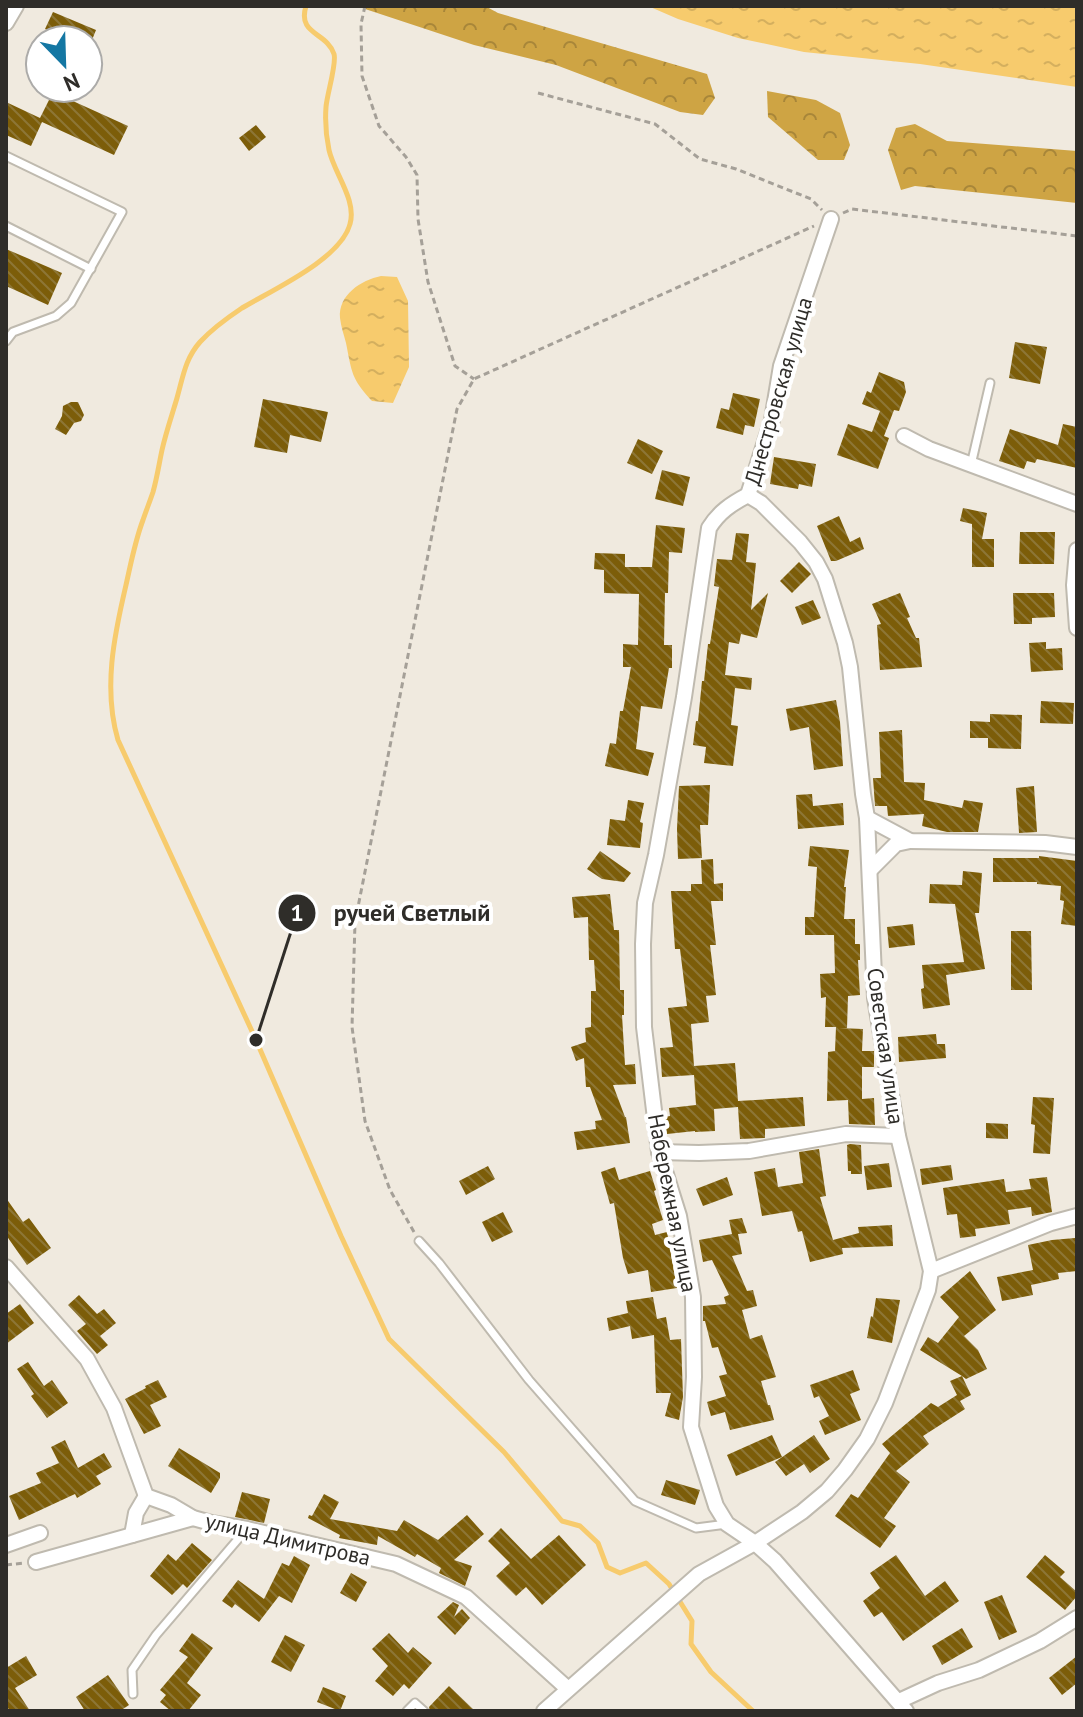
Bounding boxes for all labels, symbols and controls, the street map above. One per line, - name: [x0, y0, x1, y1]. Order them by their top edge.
- north arrow: [24, 24, 104, 104]
- text: N: [60, 67, 84, 98]
- street label: Днестровская улица: [738, 294, 818, 488]
- callout: ручей Светлый: [277, 889, 506, 937]
- text: 1: [290, 897, 304, 928]
- text: ручей Светлый: [334, 897, 490, 928]
- street label: Советская улица: [861, 966, 911, 1126]
- street label: Набережная улица: [642, 1111, 704, 1295]
- street label: улица Димитрова: [203, 1506, 373, 1572]

